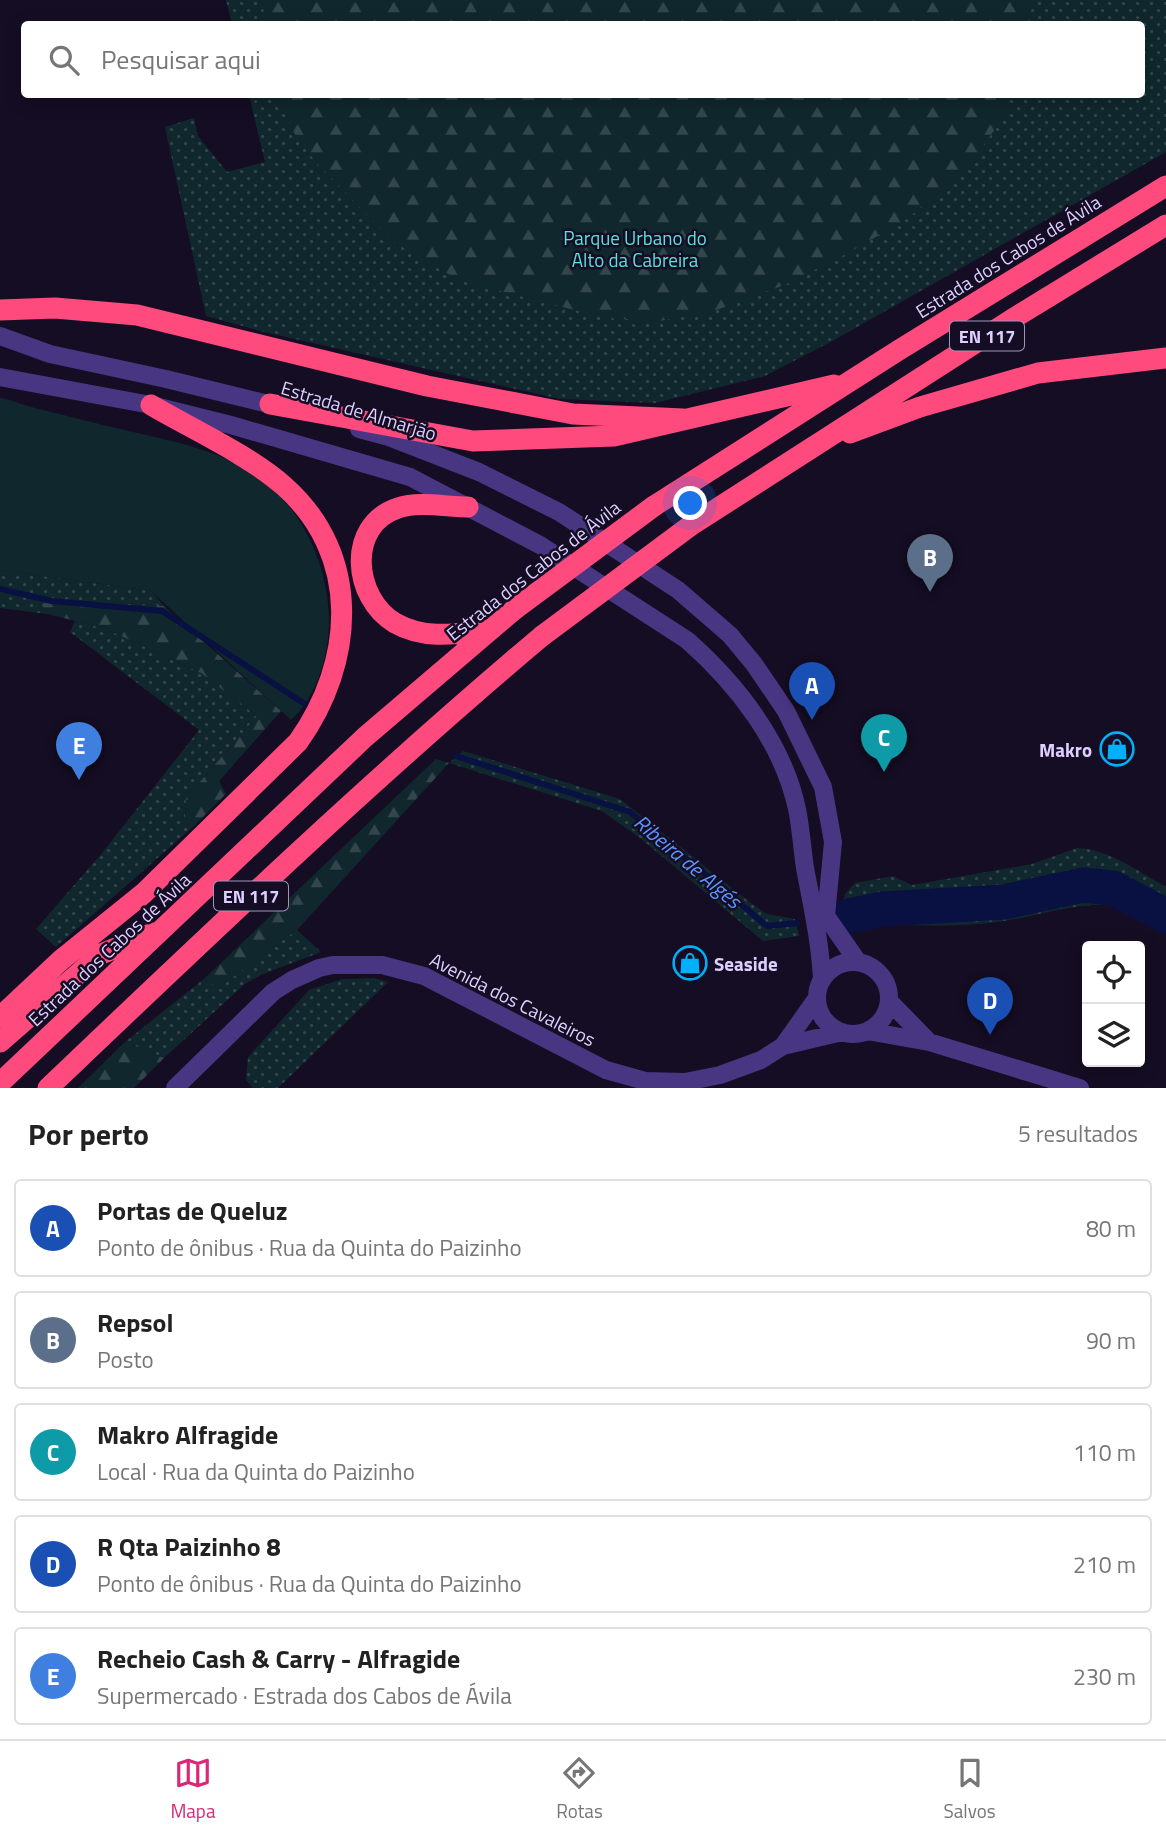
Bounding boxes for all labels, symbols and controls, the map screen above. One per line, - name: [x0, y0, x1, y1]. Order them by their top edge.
- search box: [21, 21, 1145, 98]
- text: Pesquisar aqui: [101, 40, 261, 79]
- icon: search: [45, 41, 83, 79]
- street label: Estrada dos Cabos de Ávila: [910, 187, 1107, 325]
- park label: Parque Urbano do Alto da Cabreira: [563, 223, 707, 274]
- road number: EN 117: [950, 322, 1024, 350]
- street label: Estrada de Almarjão: [278, 373, 440, 447]
- your location: [673, 486, 707, 520]
- street label: Estrada dos Cabos de Ávila: [440, 492, 627, 647]
- pin: B: [907, 534, 953, 592]
- pin: A: [789, 662, 835, 720]
- pin: C: [861, 714, 907, 772]
- pin: E: [56, 722, 102, 780]
- shop icon: Makro: [1098, 730, 1136, 768]
- place label: Makro: [1039, 735, 1092, 764]
- water label: Ribeira de Algés: [627, 806, 750, 917]
- street label: Estrada dos Cabos de Ávila: [21, 865, 197, 1033]
- road number: EN 117: [214, 882, 288, 911]
- map controls: [1082, 941, 1145, 1067]
- button: locate: [1082, 941, 1145, 1004]
- shop icon: Seaside: [671, 944, 709, 982]
- street label: Avenida dos Cavaleiros: [425, 945, 601, 1053]
- place label: Seaside: [714, 949, 778, 978]
- pin: D: [967, 977, 1013, 1035]
- button: layers: [1082, 1004, 1145, 1067]
- text: Por perto: [28, 1111, 149, 1157]
- text: 5 resultados: [1018, 1116, 1138, 1151]
- text: Portas de Queluz: [97, 1191, 288, 1230]
- text: A: [46, 1211, 60, 1246]
- text: 80 m: [1086, 1211, 1136, 1246]
- text: Ponto de ônibus · Rua da Quinta do Paizinho: [97, 1230, 522, 1265]
- text: Repsol: [97, 1303, 173, 1342]
- text: B: [46, 1323, 60, 1358]
- text: 90 m: [1086, 1323, 1136, 1358]
- text: Posto: [97, 1342, 154, 1377]
- text: Makro Alfragide: [97, 1415, 278, 1454]
- text: C: [47, 1435, 59, 1470]
- text: 110 m: [1073, 1435, 1136, 1470]
- text: Local · Rua da Quinta do Paizinho: [97, 1454, 415, 1489]
- text: R Qta Paizinho 8: [97, 1527, 281, 1566]
- text: D: [46, 1547, 60, 1582]
- text: 210 m: [1073, 1547, 1136, 1582]
- text: Ponto de ônibus · Rua da Quinta do Paizinho: [97, 1566, 522, 1601]
- text: Recheio Cash & Carry - Alfragide: [97, 1639, 460, 1678]
- text: E: [47, 1659, 59, 1694]
- text: 230 m: [1073, 1659, 1136, 1694]
- text: Supermercado · Estrada dos Cabos de Ávila: [97, 1678, 512, 1713]
- tab: Mapa: [170, 1754, 215, 1825]
- tab: Rotas: [556, 1754, 603, 1825]
- tab: Salvos: [944, 1754, 996, 1825]

